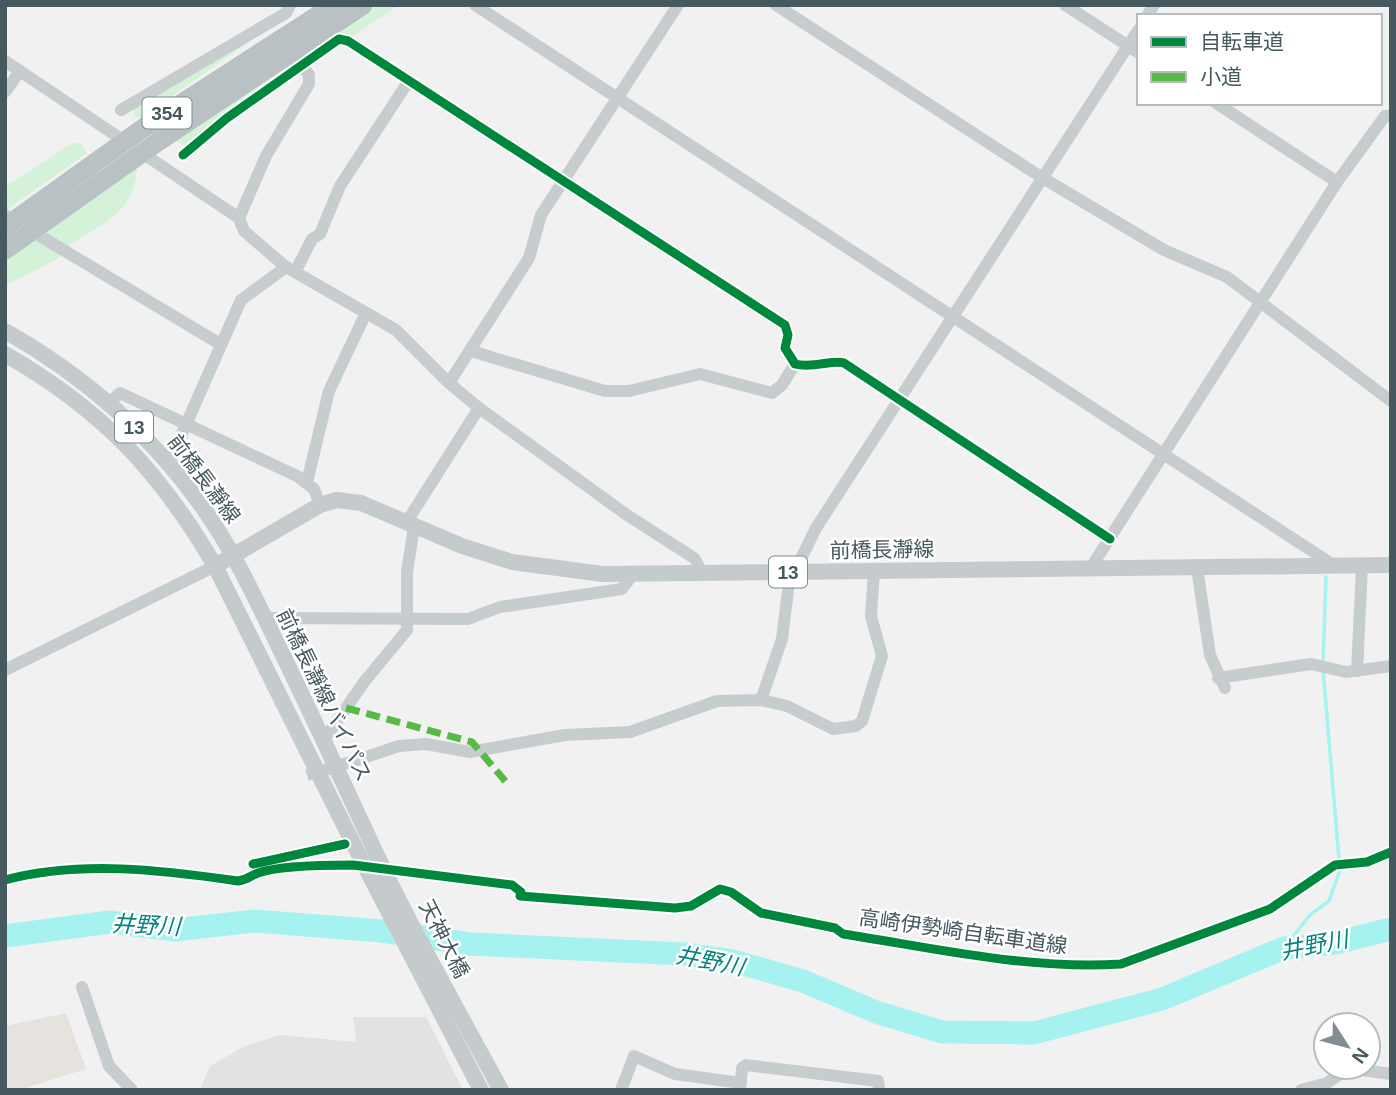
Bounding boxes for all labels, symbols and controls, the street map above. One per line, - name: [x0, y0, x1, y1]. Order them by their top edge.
- legend: [1137, 14, 1382, 105]
- text: 自転車道: [1200, 30, 1284, 53]
- text: 小道: [1200, 65, 1242, 88]
- road number: 354: [142, 97, 192, 128]
- road number: 13: [115, 412, 153, 442]
- street label: 前橋長瀞線: [164, 430, 245, 528]
- street label: 前橋長瀞線: [829, 537, 935, 562]
- road number: 13: [769, 556, 807, 587]
- street label: 前橋長瀞線バイパス: [273, 605, 376, 785]
- street label: 天神大橋: [415, 896, 474, 981]
- street label: 高崎伊勢崎自転車道線: [857, 906, 1069, 958]
- water label: 井野川: [111, 910, 184, 940]
- water label: 井野川: [1278, 925, 1353, 964]
- water label: 井野川: [674, 942, 749, 981]
- north arrow: [1312, 1011, 1382, 1081]
- text: N: [1348, 1044, 1373, 1067]

